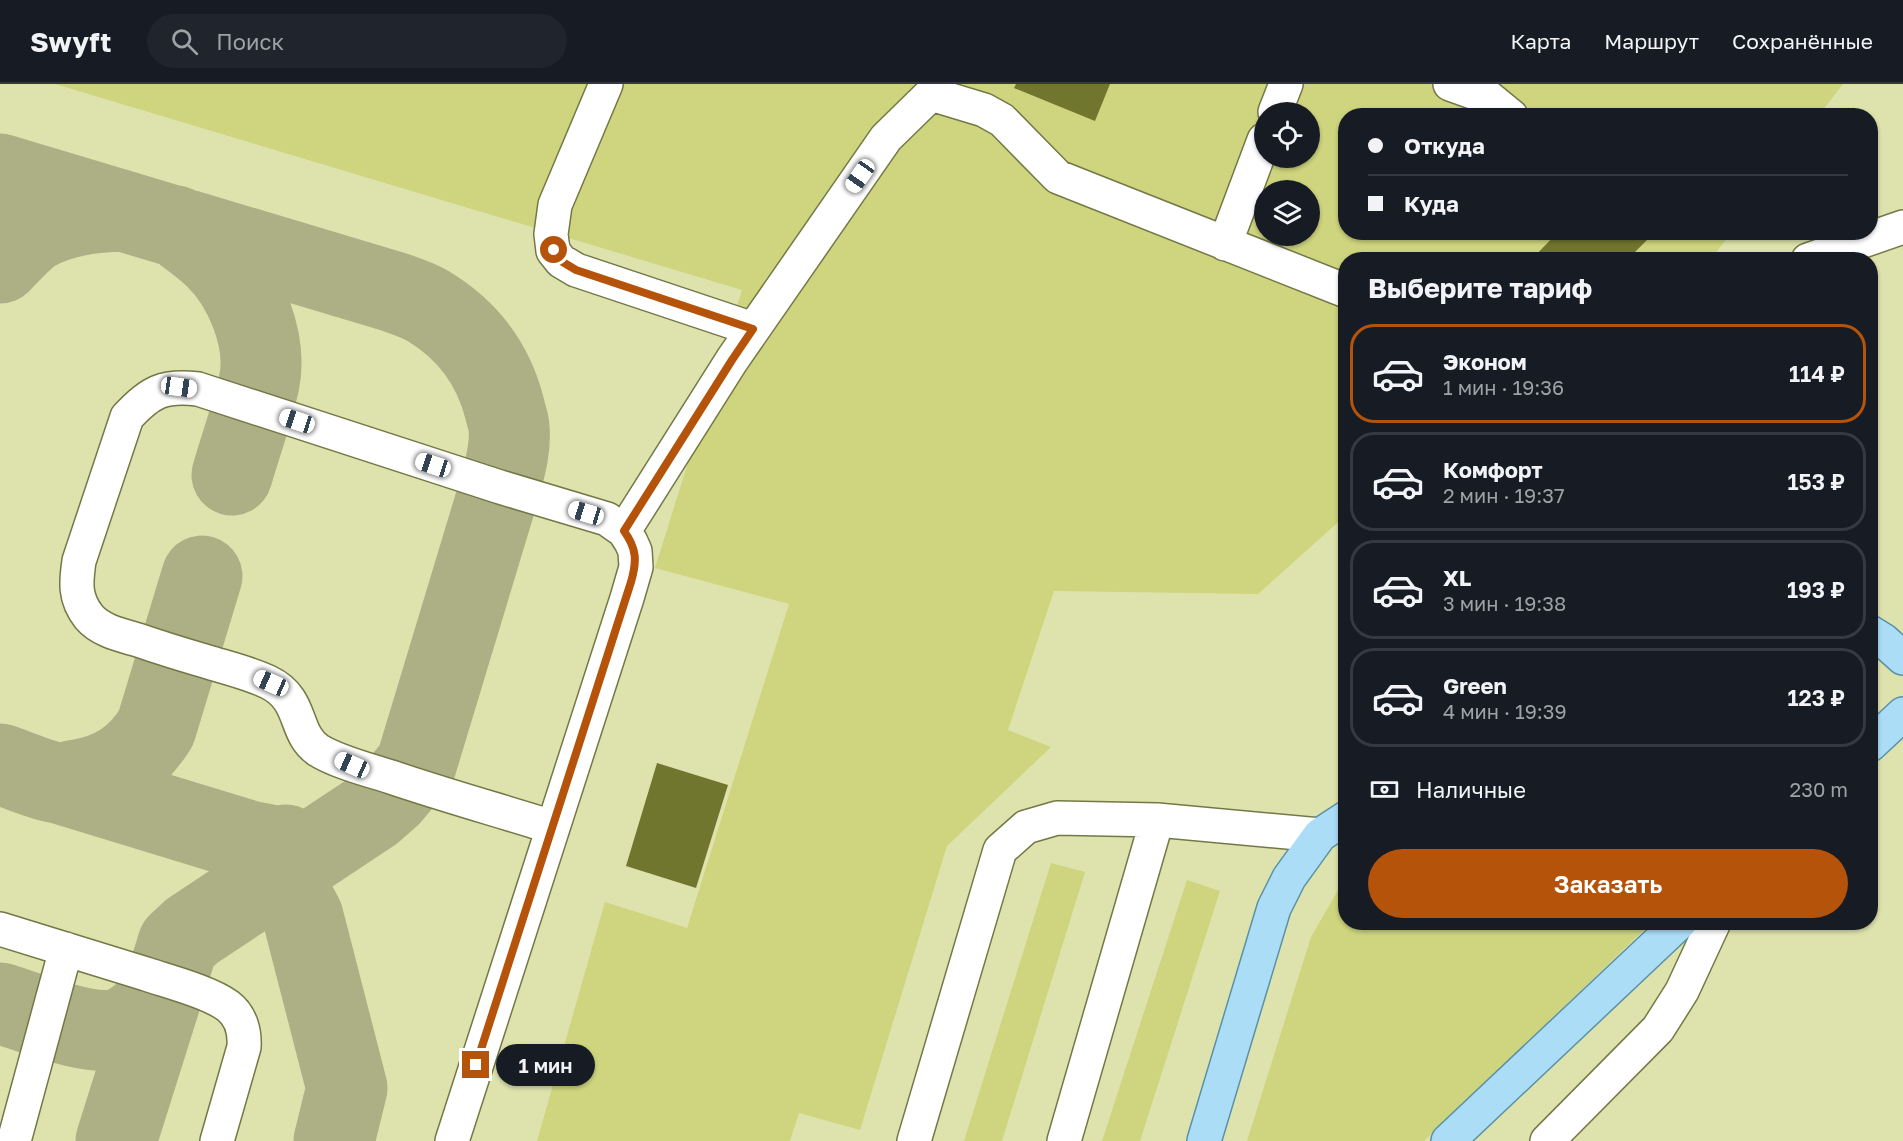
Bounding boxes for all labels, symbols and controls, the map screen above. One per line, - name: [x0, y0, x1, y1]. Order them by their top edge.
- search box: [147, 14, 567, 68]
- text: Swyft: [30, 25, 111, 58]
- icon: search: [168, 25, 201, 58]
- text: Поиск: [216, 28, 284, 55]
- text: Карта: [1510, 28, 1571, 54]
- text: Маршрут: [1604, 28, 1699, 54]
- text: Сохранённые: [1732, 28, 1873, 54]
- map controls: [1254, 102, 1320, 246]
- button: locate: [1254, 102, 1320, 168]
- text: Откуда: [1404, 132, 1485, 159]
- car: [842, 156, 878, 196]
- button: layers: [1254, 180, 1320, 246]
- text: Куда: [1404, 190, 1459, 217]
- route start: [540, 236, 567, 263]
- text: Выберите тариф: [1368, 272, 1592, 304]
- icon: car: [1371, 347, 1425, 401]
- text: Эконом: [1443, 348, 1527, 375]
- text: 114 ₽: [1789, 360, 1845, 387]
- text: 1 мин · 19:36: [1443, 375, 1564, 399]
- car: [160, 376, 198, 398]
- car: [277, 407, 317, 435]
- car: [413, 451, 453, 479]
- icon: car: [1371, 455, 1425, 509]
- text: Комфорт: [1443, 456, 1543, 483]
- text: 153 ₽: [1787, 468, 1845, 495]
- text: 2 мин · 19:37: [1443, 483, 1565, 507]
- car: [566, 499, 606, 527]
- icon: car: [1371, 563, 1425, 617]
- text: XL: [1443, 564, 1471, 591]
- text: 193 ₽: [1787, 576, 1845, 603]
- text: 3 мин · 19:38: [1443, 591, 1566, 615]
- car: [251, 667, 291, 699]
- icon: car: [1371, 671, 1425, 725]
- text: Green: [1443, 672, 1507, 699]
- text: 123 ₽: [1787, 684, 1845, 711]
- text: 4 мин · 19:39: [1443, 699, 1567, 723]
- car: [332, 749, 372, 781]
- icon: cash: [1368, 773, 1401, 806]
- text: Наличные: [1416, 776, 1526, 803]
- text: 230 m: [1790, 777, 1848, 801]
- button: Заказать: [1368, 849, 1848, 918]
- callout: 1 мин: [497, 1044, 596, 1086]
- route end: [462, 1051, 489, 1078]
- text: 1 мин: [519, 1053, 572, 1077]

